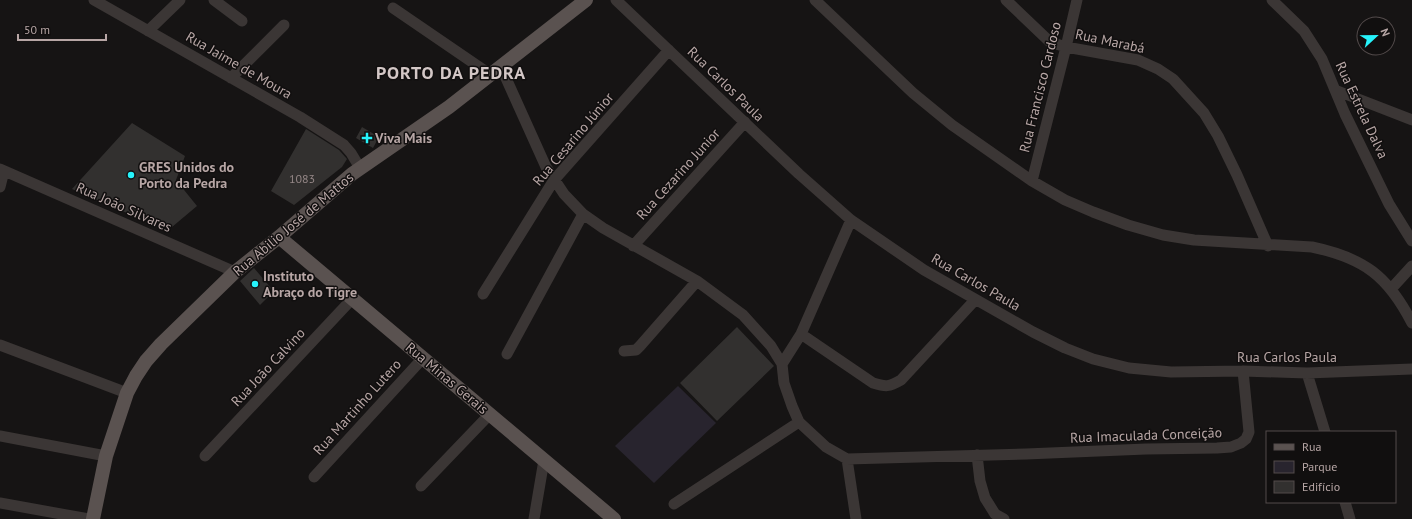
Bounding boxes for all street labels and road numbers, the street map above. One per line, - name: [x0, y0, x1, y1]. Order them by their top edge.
- street label: Rua Francisco Cardoso: [1015, 20, 1065, 154]
- street label: Rua Marabá: [1074, 25, 1146, 57]
- street label: Rua Jaime de Moura: [183, 27, 295, 103]
- street label: Rua Carlos Paula: [684, 43, 768, 125]
- street label: Rua Estrela Dalva: [1332, 59, 1392, 161]
- street label: Rua Cesarino Júnior: [529, 88, 618, 189]
- street label: Rua Cezarino Junior: [632, 124, 724, 223]
- street label: Rua Abilio José de Mattos: [229, 168, 357, 280]
- street label: Rua João Silvares: [73, 178, 175, 236]
- street label: Rua Carlos Paula: [928, 249, 1024, 315]
- street label: Rua João Calvino: [227, 324, 309, 410]
- street label: Rua Minas Gerais: [402, 338, 492, 418]
- street label: Rua Carlos Paula: [1237, 348, 1337, 366]
- street label: Rua Martinho Lutero: [309, 355, 405, 459]
- street label: Rua Imaculada Conceição: [1070, 423, 1222, 447]

